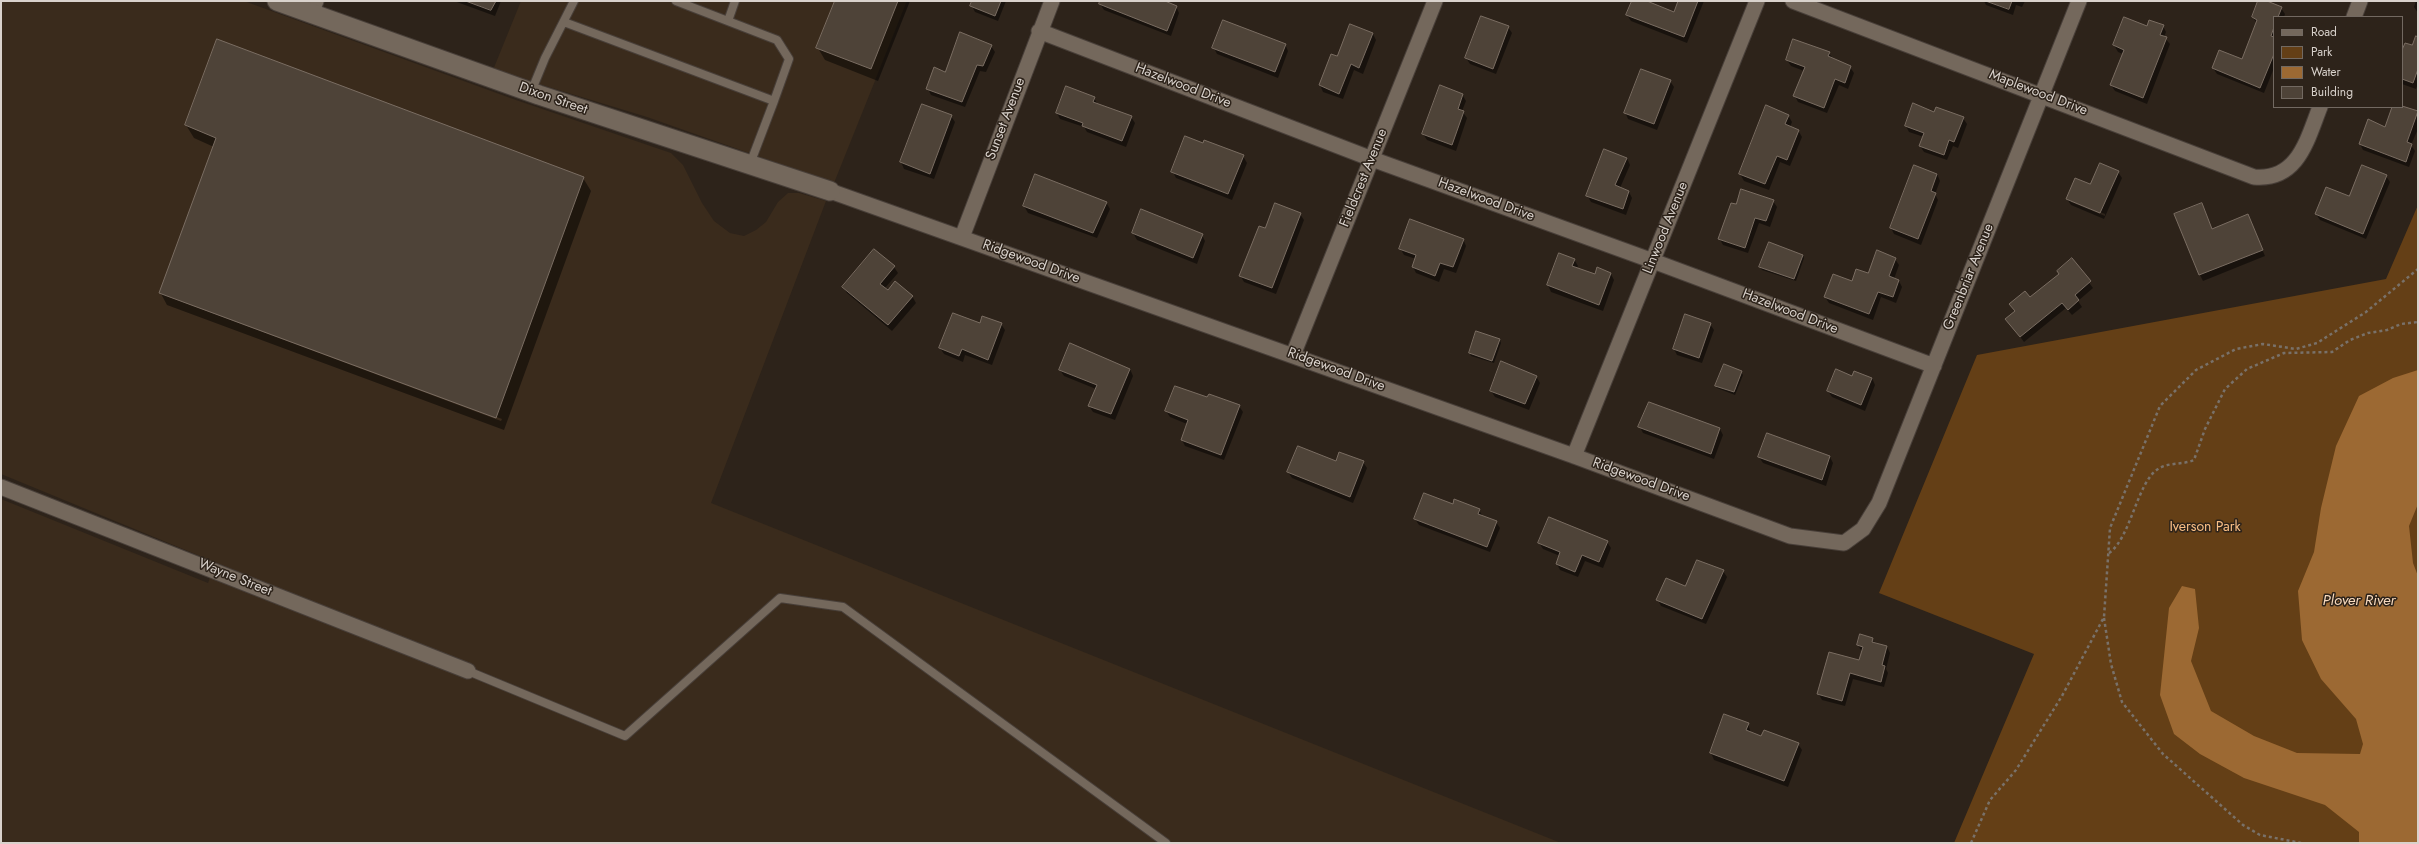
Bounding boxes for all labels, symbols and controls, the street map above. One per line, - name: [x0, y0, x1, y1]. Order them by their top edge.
- legend: [2273, 16, 2403, 108]
- text: Road: [2311, 23, 2337, 41]
- text: Park: [2311, 43, 2332, 61]
- street label: Hazelwood Drive: [1133, 60, 1233, 112]
- text: Water: [2311, 63, 2341, 81]
- street label: Maplewood Drive: [1986, 66, 2090, 120]
- street label: Sunset Avenue: [983, 76, 1029, 162]
- street label: Dixon Street: [516, 79, 590, 119]
- text: Building: [2311, 83, 2353, 101]
- street label: Fieldcrest Avenue: [1337, 126, 1391, 230]
- street label: Hazelwood Drive: [1436, 175, 1536, 225]
- street label: Linwood Avenue: [1640, 180, 1692, 276]
- street label: Greenbriar Avenue: [1940, 221, 1998, 333]
- street label: Ridgewood Drive: [980, 237, 1082, 287]
- street label: Hazelwood Drive: [1740, 286, 1840, 338]
- street label: Ridgewood Drive: [1285, 345, 1387, 395]
- street label: Ridgewood Drive: [1590, 455, 1692, 505]
- park label: Iverson Park: [2169, 520, 2241, 536]
- street label: Wayne Street: [196, 556, 274, 600]
- water label: Plover River: [2323, 592, 2395, 610]

